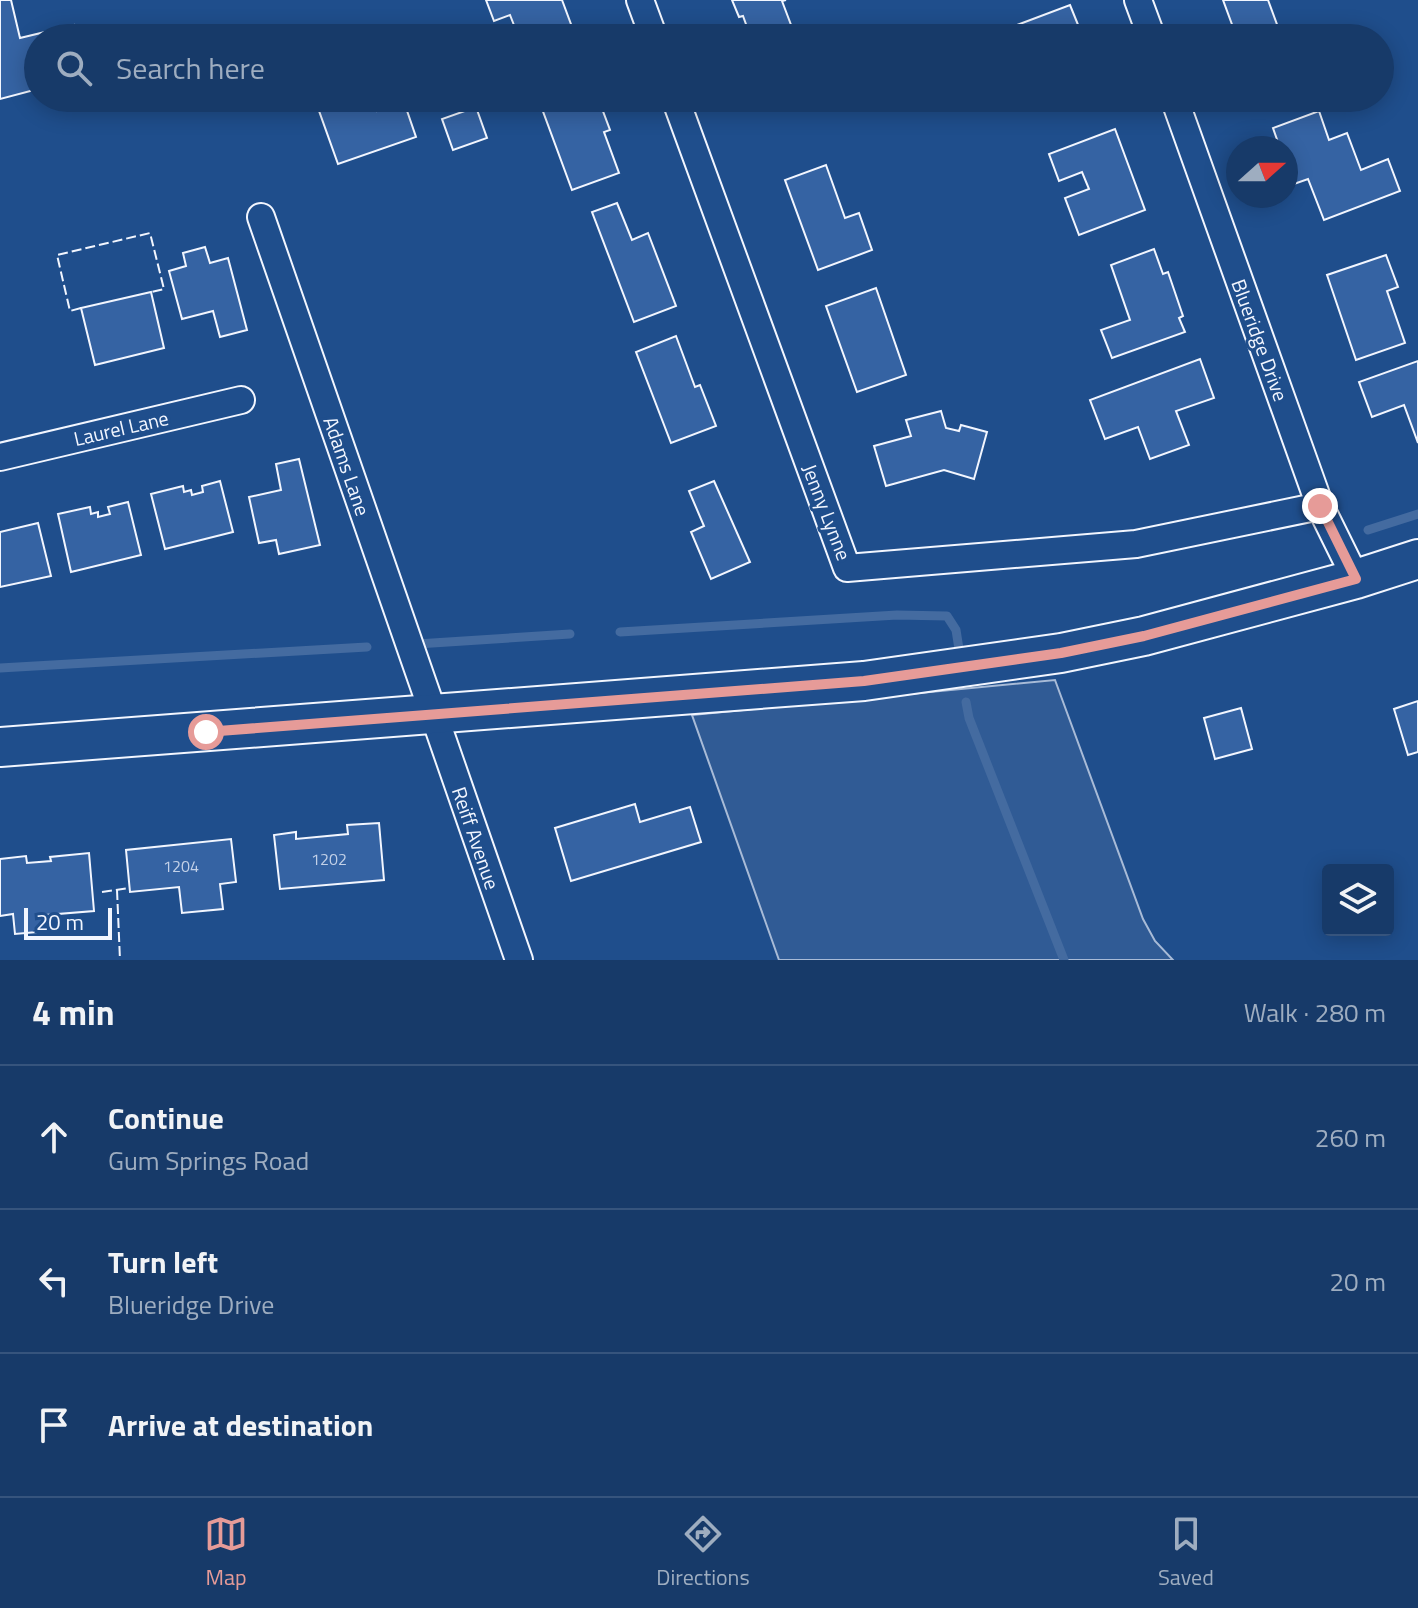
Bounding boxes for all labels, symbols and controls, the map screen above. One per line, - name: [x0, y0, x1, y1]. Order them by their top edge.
- search box: [24, 24, 1394, 112]
- text: Search here: [116, 45, 265, 91]
- icon: search: [52, 46, 96, 90]
- north arrow: [1226, 136, 1298, 208]
- street label: Blueridge Drive: [1224, 275, 1296, 405]
- street label: Laurel Lane: [70, 402, 172, 454]
- street label: Adams Lane: [316, 412, 378, 520]
- street label: Jenny Lynne: [794, 459, 860, 565]
- route end: [1302, 488, 1338, 524]
- route start: [188, 714, 224, 750]
- street label: Reiff Avenue: [444, 782, 508, 894]
- house number: 1202: [311, 847, 347, 871]
- house number: 1204: [163, 854, 199, 878]
- map controls: [1322, 864, 1394, 936]
- button: layers: [1322, 864, 1394, 936]
- scale bar: [24, 904, 112, 940]
- text: 20 m: [36, 905, 84, 939]
- text: 4 min: [32, 986, 115, 1038]
- text: Walk · 280 m: [1244, 993, 1386, 1032]
- text: Continue: [108, 1095, 224, 1141]
- icon: ahead: [32, 1115, 76, 1159]
- text: 260 m: [1315, 1118, 1386, 1157]
- text: Gum Springs Road: [108, 1141, 309, 1180]
- text: Turn left: [108, 1239, 218, 1285]
- icon: left: [32, 1259, 76, 1303]
- text: 20 m: [1329, 1262, 1386, 1301]
- text: Blueridge Drive: [108, 1285, 274, 1324]
- text: Arrive at destination: [108, 1402, 373, 1448]
- icon: arrive: [32, 1403, 76, 1447]
- tab: Map: [204, 1512, 248, 1594]
- tab: Directions: [656, 1512, 750, 1594]
- tab: Saved: [1158, 1512, 1214, 1594]

